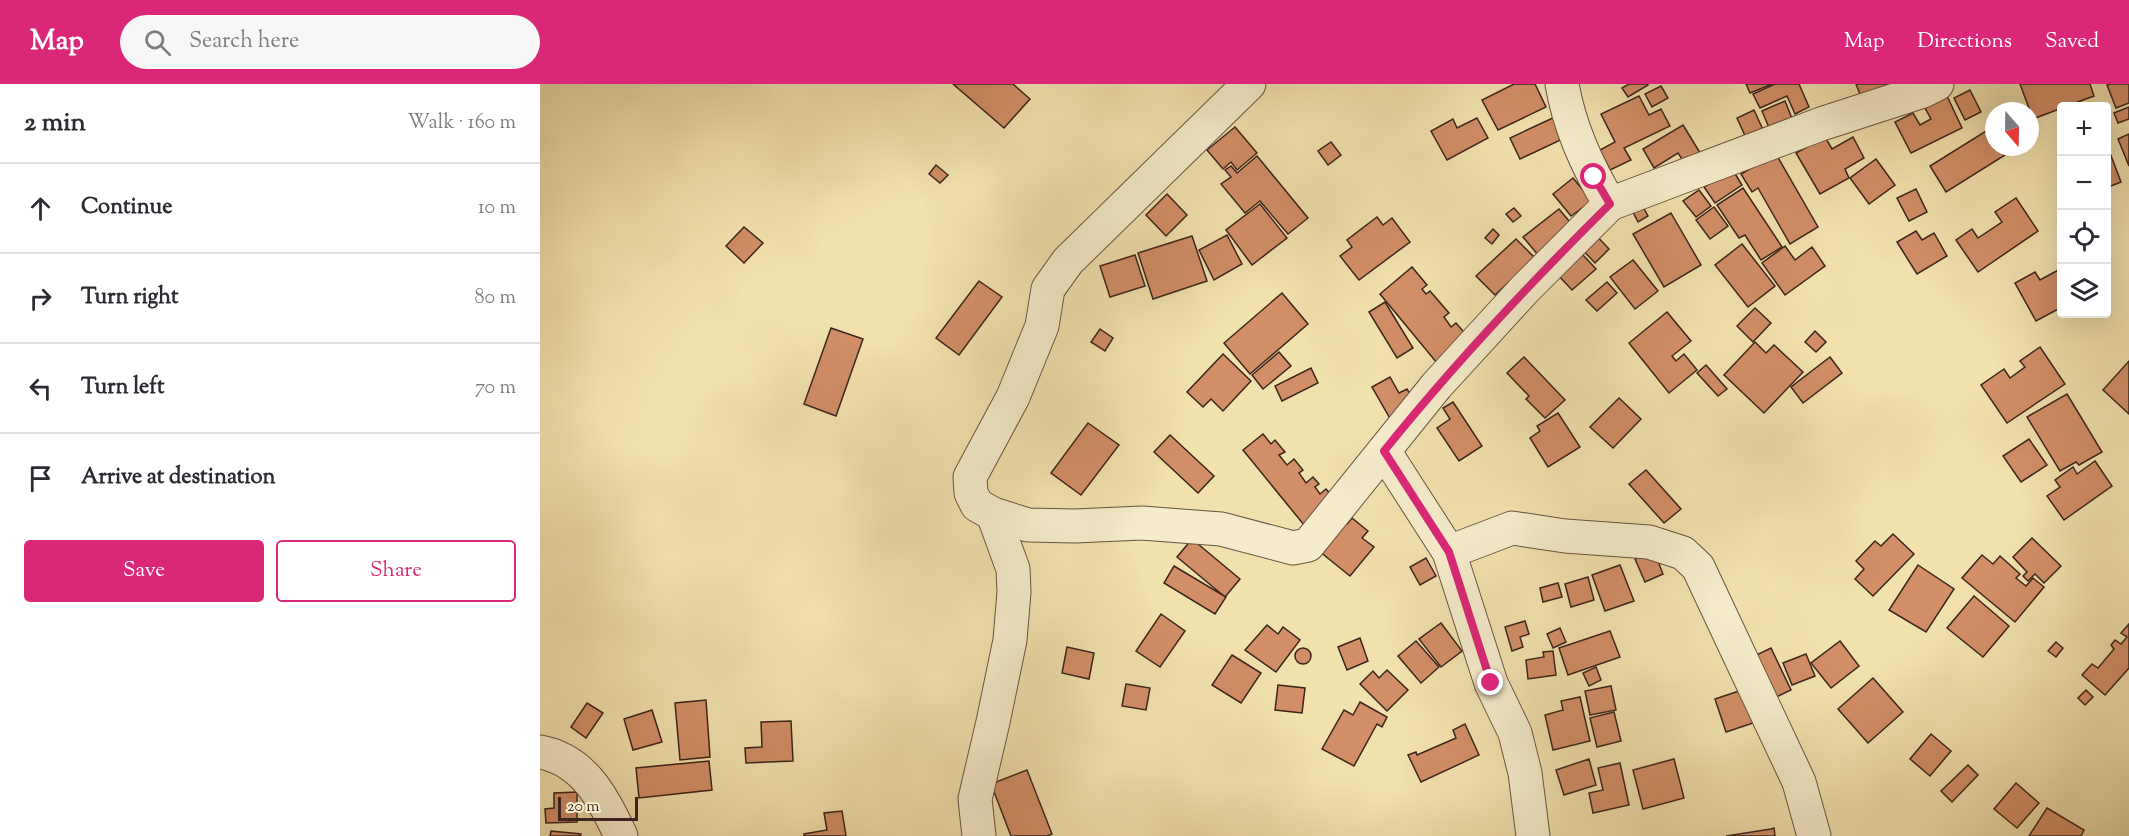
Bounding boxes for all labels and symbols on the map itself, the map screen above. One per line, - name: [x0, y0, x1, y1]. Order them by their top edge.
- north arrow: [1985, 102, 2039, 156]
- route start: [1580, 163, 1606, 189]
- route end: [1477, 669, 1503, 695]
- scale bar: [558, 794, 638, 822]

